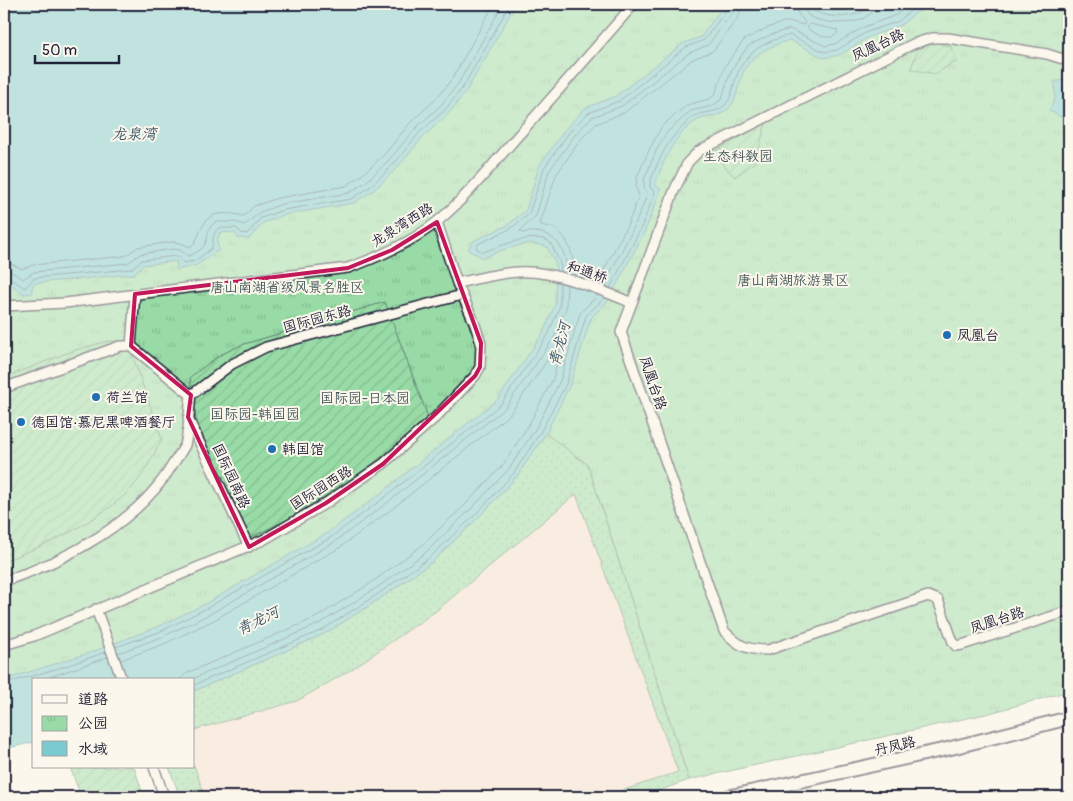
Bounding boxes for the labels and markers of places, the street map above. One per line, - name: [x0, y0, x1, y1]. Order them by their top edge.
- place label: 凤凰台: [957, 327, 999, 344]
- marker: 凤凰台: [941, 329, 953, 341]
- place label: 荷兰馆: [106, 389, 148, 406]
- marker: 荷兰馆: [90, 391, 102, 403]
- place label: 德国馆·慕尼黑啤酒餐厅: [31, 414, 176, 431]
- marker: 德国馆·慕尼黑啤酒餐厅: [15, 416, 27, 428]
- place label: 韩国馆: [282, 441, 324, 458]
- marker: 韩国馆: [266, 443, 278, 455]

